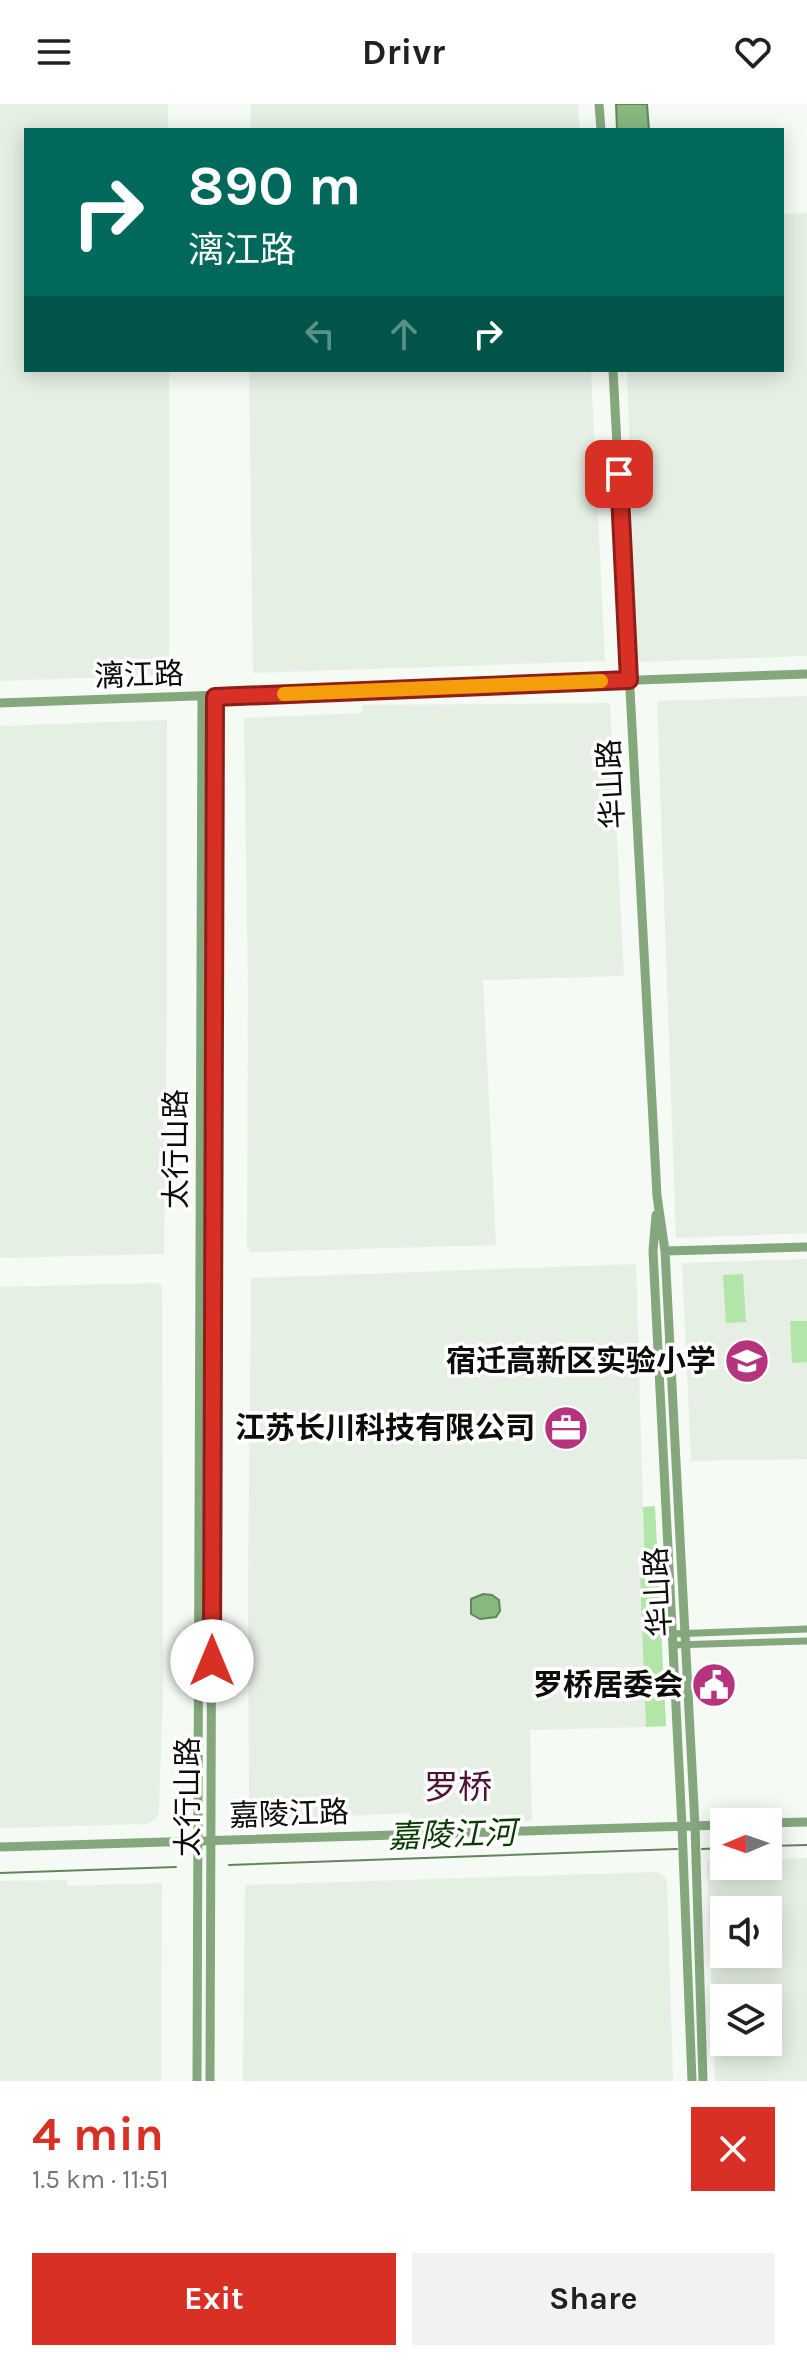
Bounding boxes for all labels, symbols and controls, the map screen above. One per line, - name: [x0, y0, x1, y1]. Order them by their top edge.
- icon: menu: [32, 30, 76, 74]
- icon: heart: [731, 30, 775, 74]
- text: Drivr: [362, 31, 445, 73]
- text: 890 m: [188, 153, 361, 218]
- icon: right: [56, 160, 160, 264]
- text: 漓江路: [188, 229, 296, 271]
- icon: left: [298, 312, 342, 356]
- icon: ahead: [382, 312, 426, 356]
- icon: right: [466, 312, 510, 356]
- pin: [585, 440, 653, 508]
- icon: arrive: [597, 452, 641, 496]
- street label: 漓江路: [93, 655, 185, 695]
- street label: 华山路: [591, 738, 631, 830]
- street label: 太行山路: [158, 1089, 194, 1209]
- school or university icon: 宿迁高新区实验小学: [723, 1337, 771, 1385]
- place label: 宿迁高新区实验小学: [446, 1343, 716, 1379]
- office icon: 江苏长川科技有限公司: [542, 1404, 590, 1452]
- place label: 江苏长川科技有限公司: [235, 1410, 535, 1446]
- street label: 华山路: [638, 1546, 678, 1638]
- position arrow: [170, 1619, 254, 1703]
- public building icon: 罗桥居委会: [690, 1661, 738, 1709]
- place label: 罗桥居委会: [533, 1667, 683, 1703]
- street label: 太行山路: [170, 1737, 206, 1857]
- district label: 罗桥: [424, 1768, 492, 1808]
- street label: 嘉陵江路: [228, 1794, 350, 1834]
- north arrow: [710, 1808, 782, 1880]
- map controls: [710, 1808, 782, 2056]
- water label: 嘉陵江河: [387, 1814, 523, 1856]
- button: sound: [710, 1896, 782, 1968]
- button: layers: [710, 1984, 782, 2056]
- text: 4 min: [32, 2106, 164, 2162]
- button: close: [691, 2107, 775, 2191]
- text: 1.5 km · 11:51: [32, 2164, 169, 2195]
- button: Exit: [32, 2253, 396, 2345]
- button: Share: [412, 2253, 775, 2345]

